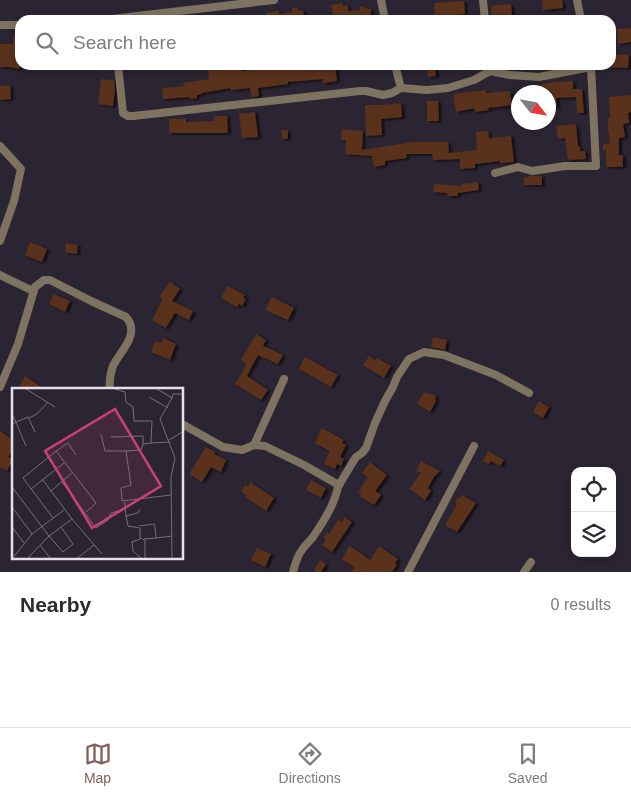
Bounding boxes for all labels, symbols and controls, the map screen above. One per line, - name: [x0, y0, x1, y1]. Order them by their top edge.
- search box: [15, 15, 616, 70]
- icon: search: [33, 29, 61, 57]
- text: Search here: [73, 32, 177, 53]
- north arrow: [511, 85, 556, 130]
- inset map: [12, 388, 184, 560]
- map controls: [571, 467, 616, 557]
- button: locate: [571, 467, 616, 512]
- button: layers: [571, 512, 616, 557]
- text: Nearby: [20, 593, 91, 616]
- text: 0 results: [551, 596, 611, 613]
- tab: Map: [84, 740, 112, 786]
- tab: Directions: [279, 740, 341, 786]
- tab: Saved: [508, 740, 547, 786]

